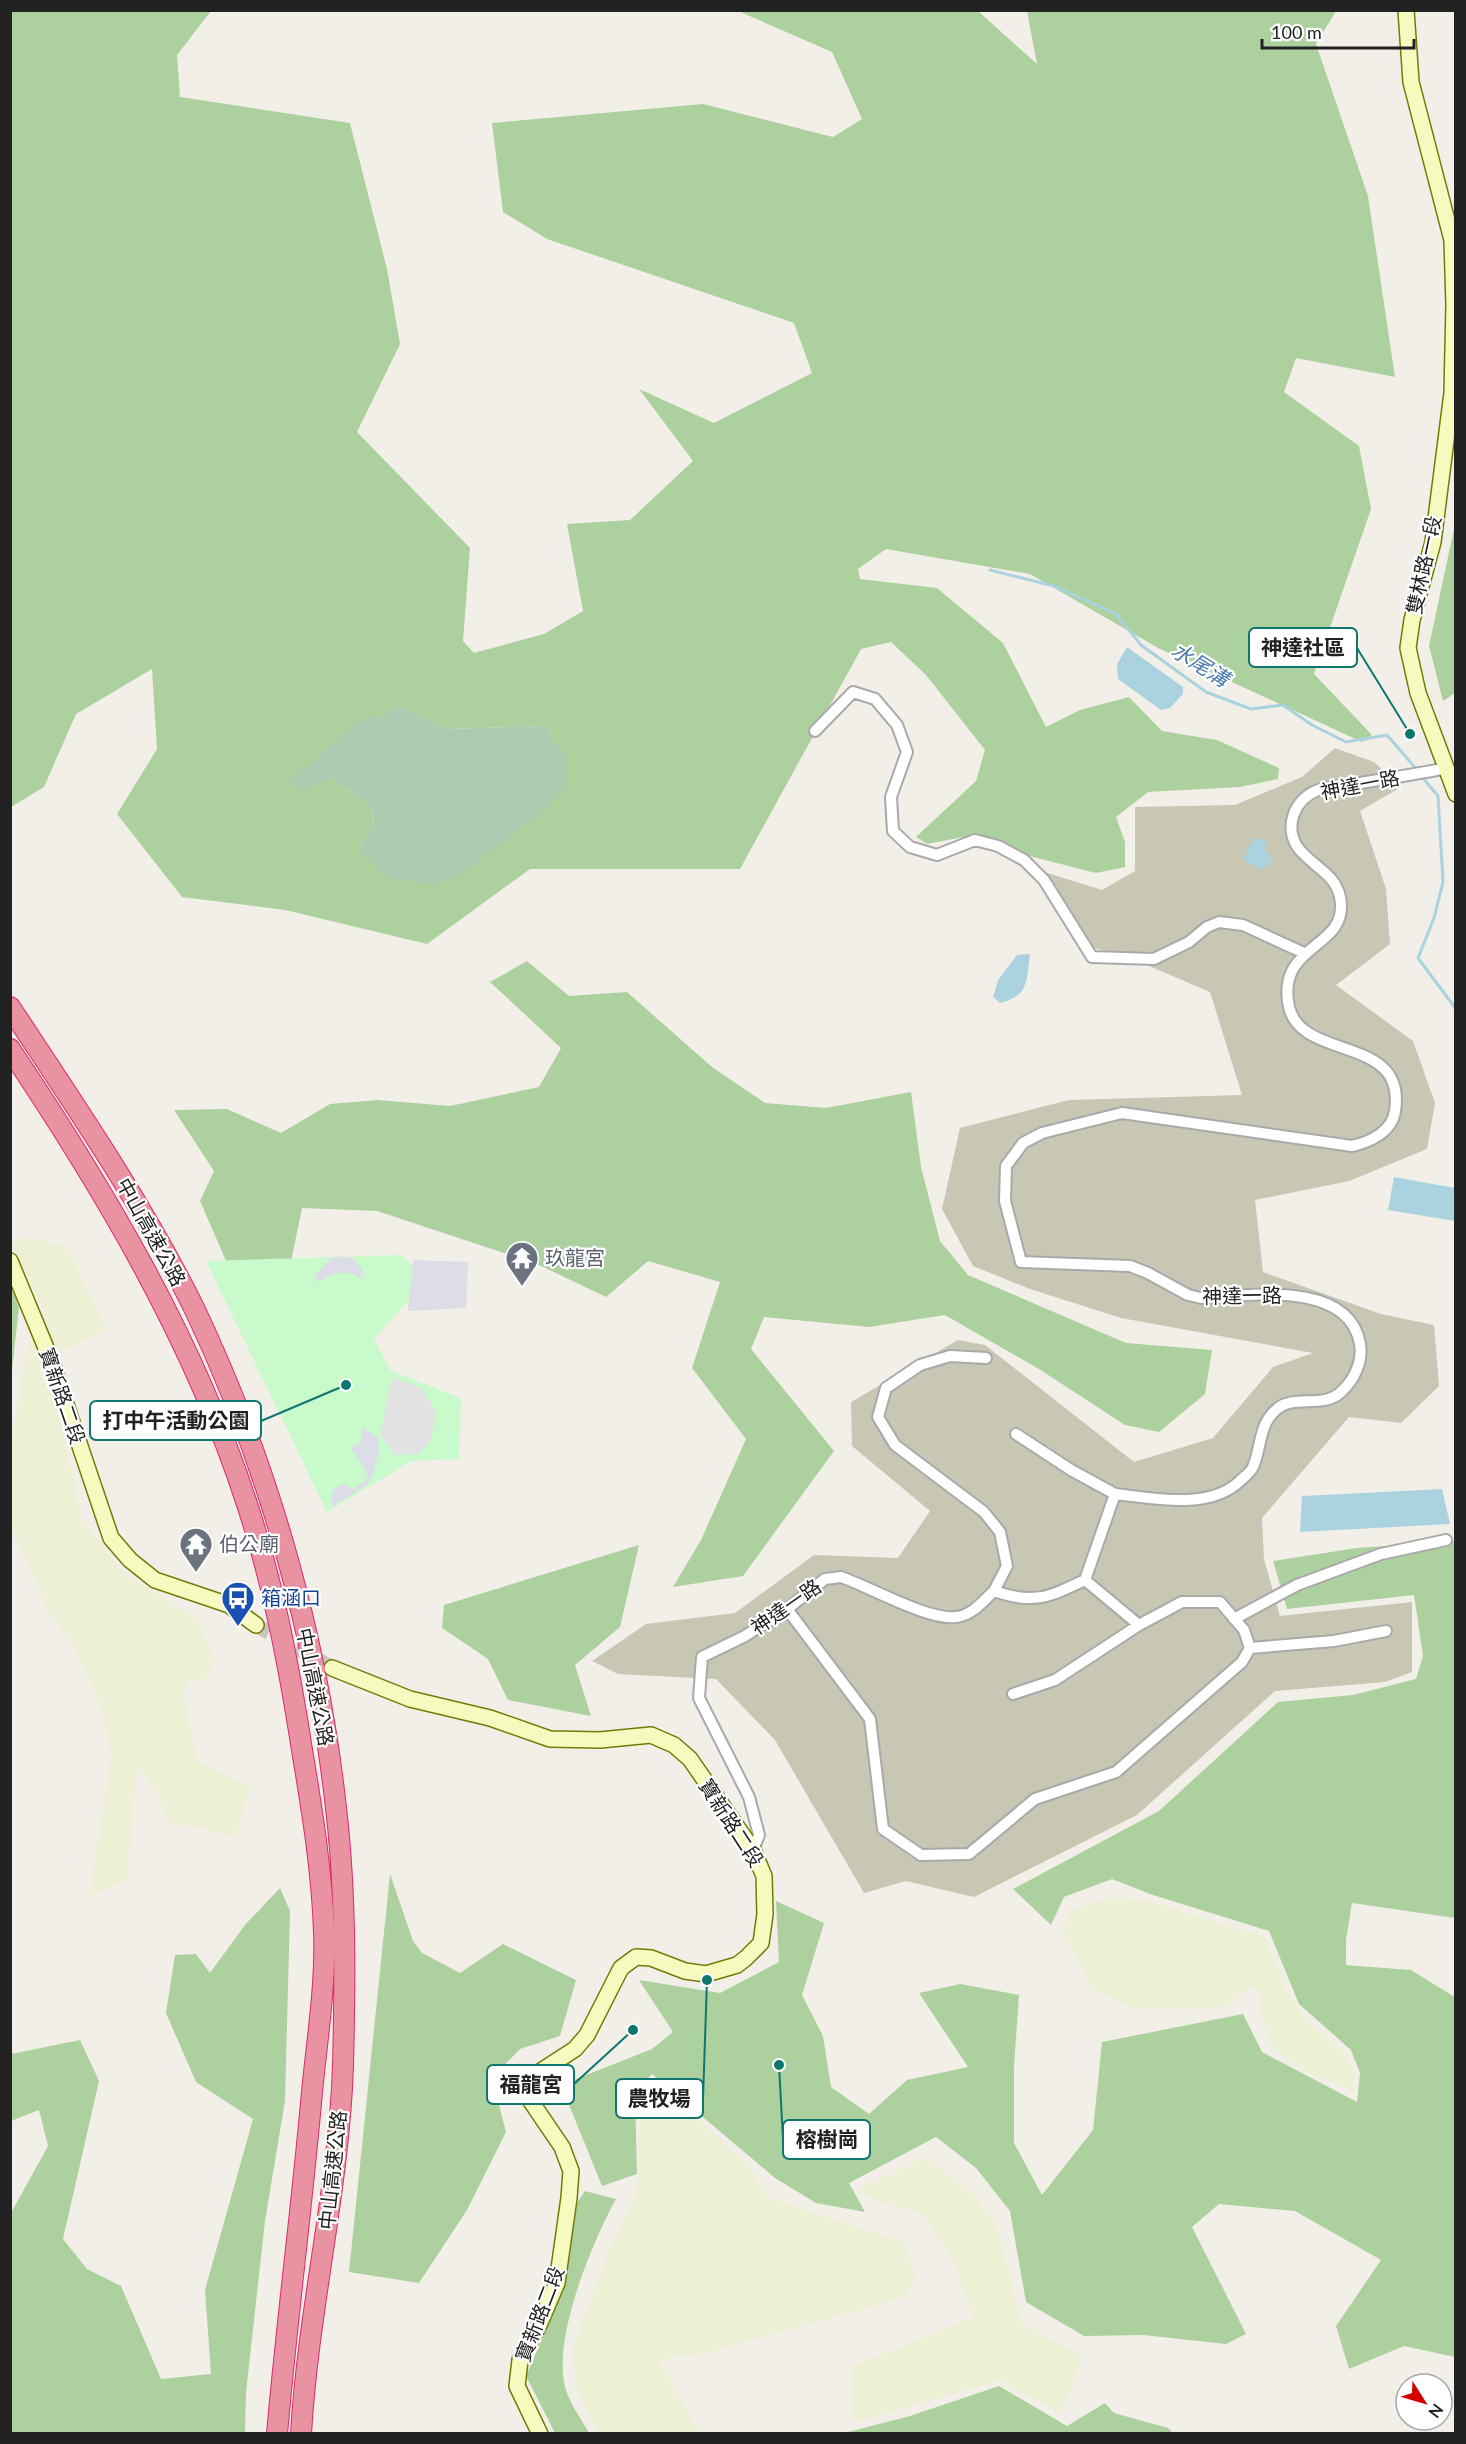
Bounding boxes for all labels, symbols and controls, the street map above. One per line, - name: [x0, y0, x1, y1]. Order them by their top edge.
- scale bar: [1262, 12, 1414, 50]
- text: 100 m: [1271, 21, 1322, 43]
- street label: 雙林路一段: [1401, 513, 1445, 616]
- callout: 神達社區: [1249, 628, 1357, 667]
- text: 神達社區: [1261, 634, 1345, 659]
- water label: 水尾溝: [1167, 636, 1237, 693]
- street label: 神達一路: [1318, 765, 1401, 803]
- street label: 中山高速公路: [112, 1173, 191, 1290]
- temple icon: 玖龍宮: [504, 1240, 540, 1287]
- place label: 玖龍宮: [545, 1245, 605, 1269]
- street label: 神達一路: [1202, 1282, 1282, 1308]
- street label: 寶新路二段: [35, 1344, 91, 1447]
- callout: 打中午活動公園: [90, 1401, 261, 1440]
- text: 打中午活動公園: [103, 1407, 250, 1432]
- temple icon: 伯公廟: [178, 1526, 214, 1573]
- place label: 伯公廟: [219, 1531, 279, 1555]
- street label: 神達一路: [746, 1573, 825, 1639]
- bus stop icon: 箱涵口: [220, 1580, 256, 1627]
- place label: 箱涵口: [261, 1585, 321, 1609]
- street label: 中山高速公路: [293, 1626, 339, 1748]
- street label: 寶新路二段: [695, 1774, 769, 1871]
- callout: 福龍宮: [487, 2065, 574, 2104]
- text: 福龍宮: [500, 2071, 563, 2096]
- callout: 農牧場: [616, 2079, 703, 2118]
- text: 農牧場: [628, 2085, 691, 2110]
- street label: 中山高速公路: [314, 2109, 350, 2231]
- callout: 榕樹崗: [783, 2120, 870, 2159]
- text: 榕樹崗: [796, 2126, 859, 2151]
- street label: 寶新路二段: [510, 2263, 568, 2365]
- north arrow: [1394, 2372, 1454, 2432]
- text: N: [1425, 2401, 1448, 2422]

